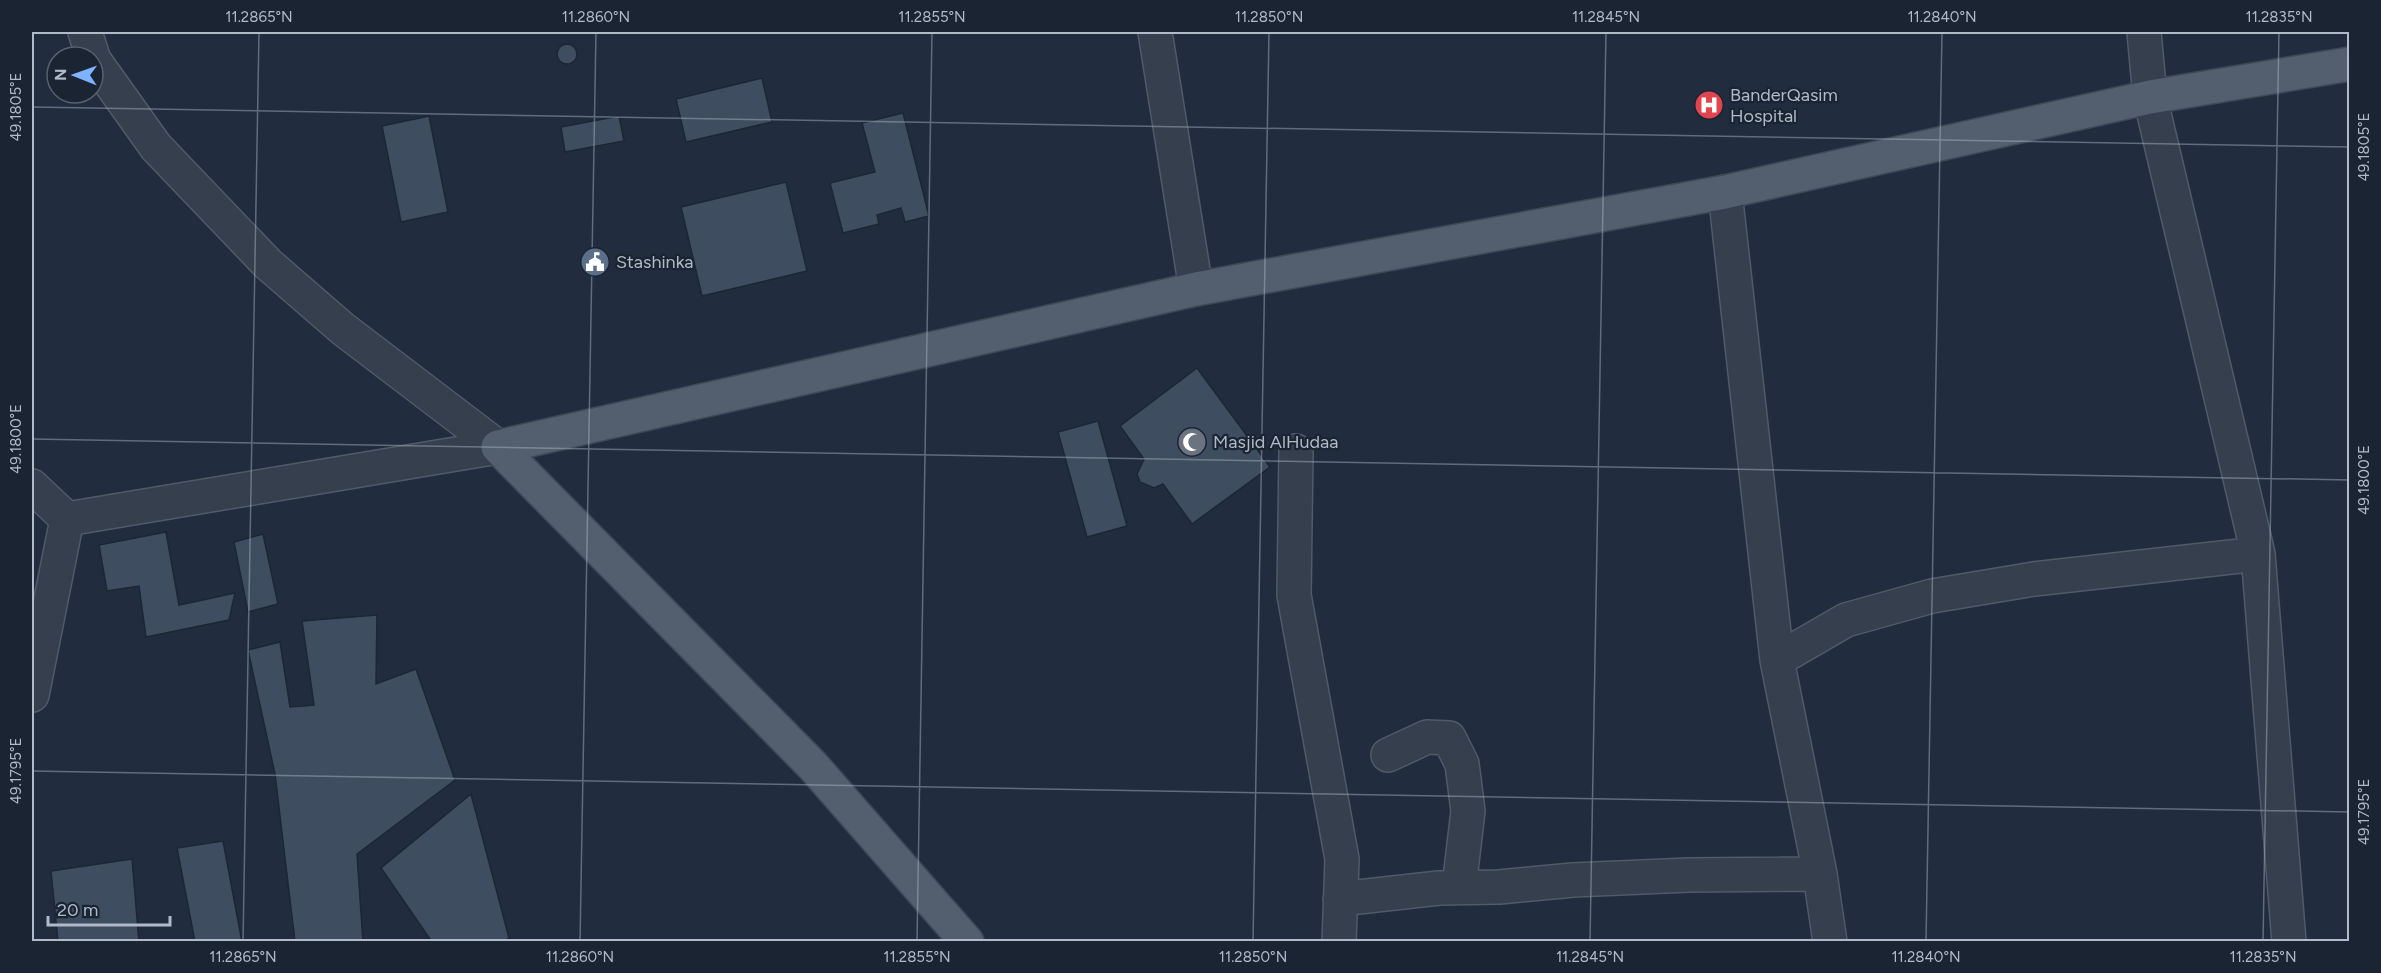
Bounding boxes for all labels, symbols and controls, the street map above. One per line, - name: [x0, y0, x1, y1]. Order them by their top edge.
- text: 11.2865°N: [225, 8, 293, 26]
- text: 11.2860°N: [562, 8, 630, 26]
- text: 11.2855°N: [898, 8, 966, 26]
- text: 11.2850°N: [1235, 8, 1303, 26]
- text: 11.2845°N: [1572, 8, 1640, 26]
- text: 11.2840°N: [1907, 8, 1977, 26]
- text: 11.2835°N: [2245, 8, 2313, 26]
- north arrow: [45, 45, 105, 105]
- text: N: [51, 68, 70, 81]
- text: 49.1805°E: [7, 73, 25, 142]
- place label: BanderQasim Hospital: [1730, 84, 1838, 127]
- hospital icon: BanderQasim Hospital: [1693, 89, 1725, 121]
- text: 49.1805°E: [2355, 113, 2373, 182]
- public building icon: Stashinka: [579, 246, 611, 278]
- place label: Stashinka: [616, 251, 693, 273]
- text: 49.1800°E: [7, 404, 25, 474]
- mosque icon: Masjid AlHudaa: [1176, 426, 1208, 458]
- place label: Masjid AlHudaa: [1213, 431, 1338, 453]
- text: 49.1800°E: [2355, 445, 2373, 515]
- text: 49.1795°E: [7, 738, 25, 804]
- text: 49.1795°E: [2355, 779, 2373, 845]
- scale bar: [48, 889, 170, 927]
- text: 20 m: [57, 899, 98, 921]
- text: 11.2865°N: [209, 948, 277, 966]
- text: 11.2860°N: [546, 948, 614, 966]
- text: 11.2855°N: [883, 948, 951, 966]
- text: 11.2850°N: [1219, 948, 1287, 966]
- text: 11.2845°N: [1556, 948, 1624, 966]
- text: 11.2840°N: [1891, 948, 1961, 966]
- text: 11.2835°N: [2229, 948, 2297, 966]

